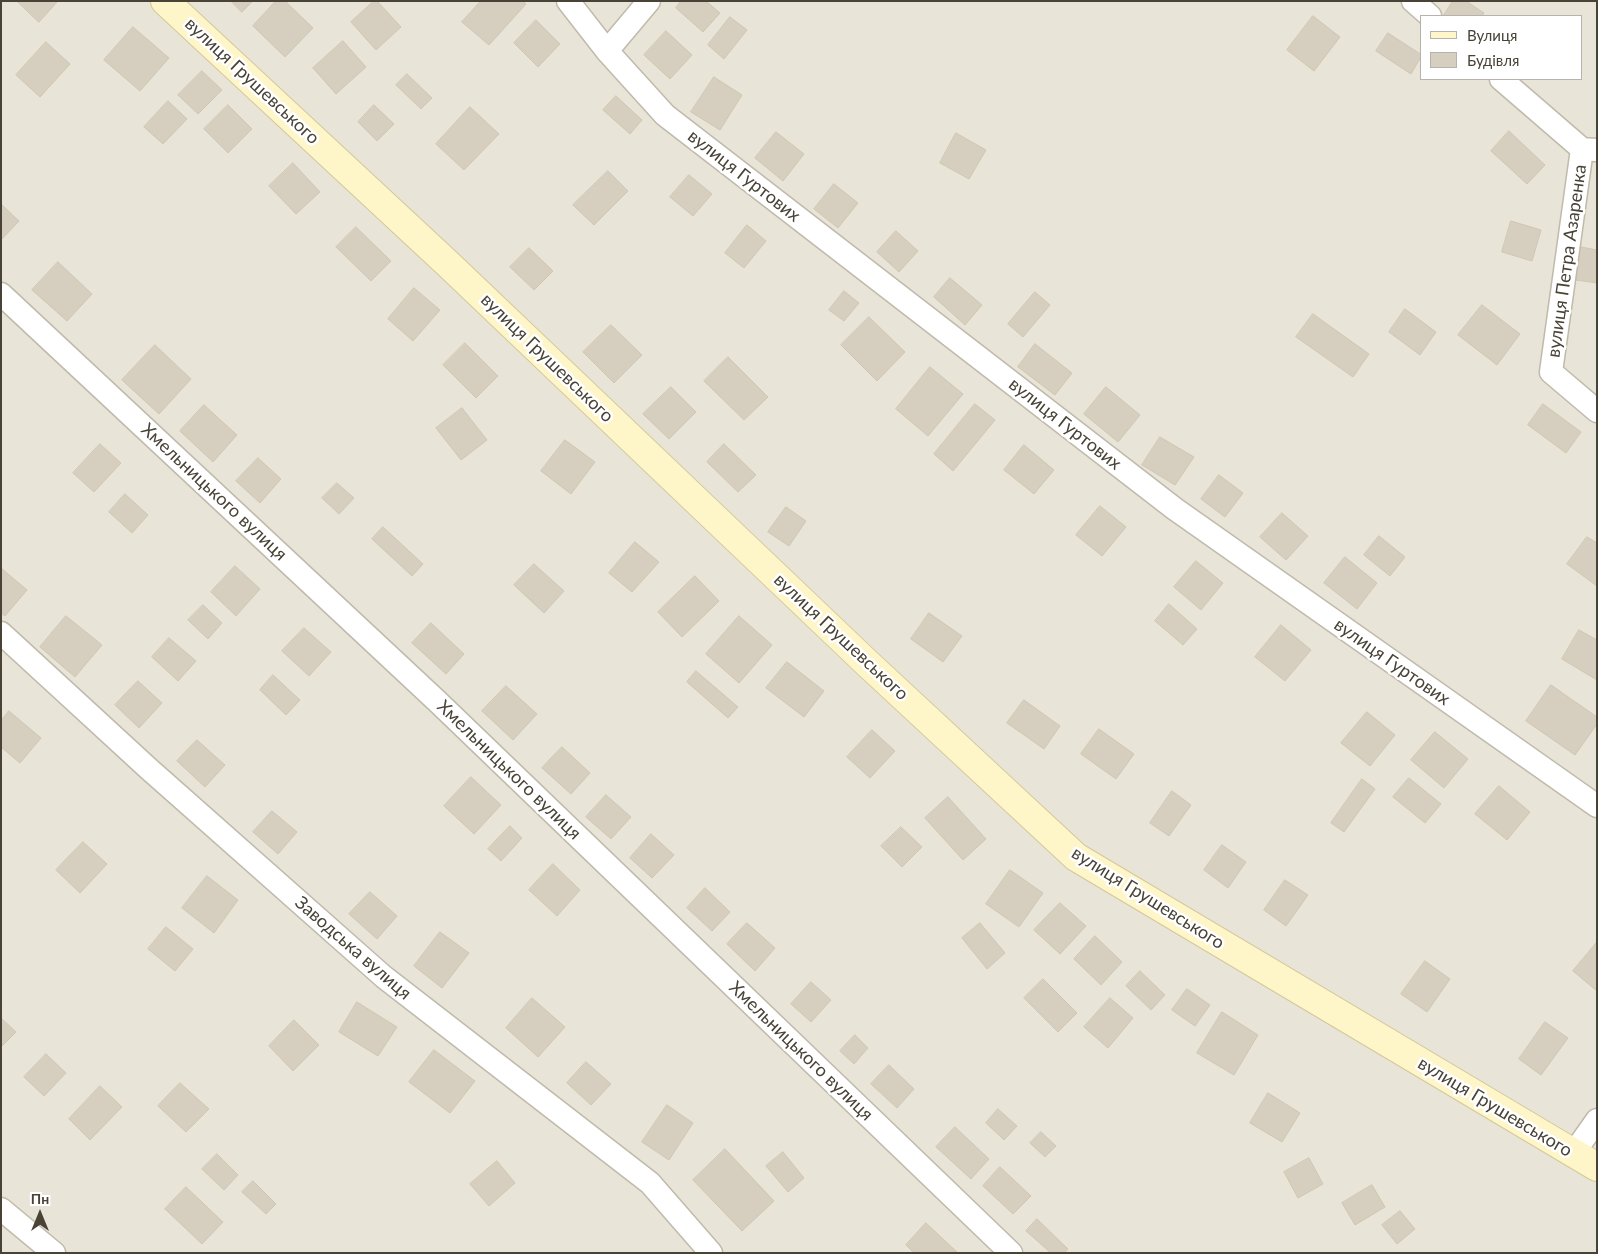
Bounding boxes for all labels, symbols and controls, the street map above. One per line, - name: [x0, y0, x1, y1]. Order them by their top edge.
- street label: вулиця Грушевського: [180, 13, 324, 149]
- legend: [1420, 15, 1583, 80]
- text: Вулиця: [1467, 26, 1517, 44]
- text: Будівля: [1467, 51, 1519, 69]
- street label: вулиця Гуртових: [684, 125, 804, 227]
- street label: вулиця Петра Азаренка: [1543, 163, 1591, 359]
- street label: вулиця Грушевського: [476, 289, 618, 427]
- street label: вулиця Гуртових: [1005, 373, 1125, 475]
- street label: Хмельницького вулиця: [137, 419, 291, 565]
- street label: вулиця Грушевського: [769, 569, 913, 705]
- street label: вулиця Гуртових: [1330, 614, 1454, 710]
- street label: Хмельницького вулиця: [433, 696, 585, 844]
- street label: вулиця Грушевського: [1068, 842, 1228, 954]
- street label: Заводська вулиця: [291, 892, 415, 1004]
- street label: Хмельницького вулиця: [725, 977, 877, 1125]
- street label: вулиця Грушевського: [1414, 1052, 1576, 1162]
- north arrow: [15, 1189, 65, 1239]
- text: Пн: [31, 1190, 49, 1207]

